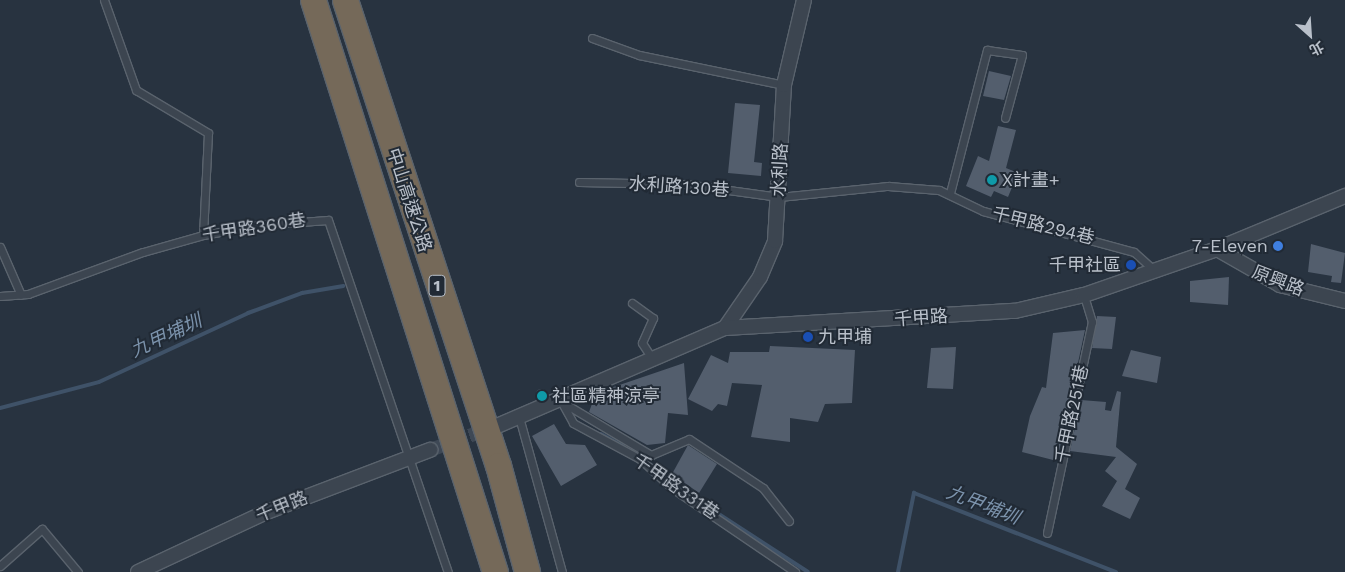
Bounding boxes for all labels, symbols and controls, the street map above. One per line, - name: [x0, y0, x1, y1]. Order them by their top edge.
- north arrow: [1285, 10, 1335, 60]
- text: 北: [1307, 38, 1326, 59]
- street label: 水利路: [768, 142, 792, 198]
- street label: 中山高速公路: [382, 145, 436, 255]
- place label: X計畫+: [1002, 169, 1060, 191]
- street label: 水利路130巷: [628, 173, 730, 201]
- marker: X計畫+: [986, 174, 998, 186]
- street label: 千甲路294巷: [990, 203, 1096, 249]
- street label: 千甲路360巷: [201, 209, 307, 247]
- place label: 7-Eleven: [1192, 235, 1268, 257]
- marker: 7-Eleven: [1272, 240, 1284, 252]
- place label: 千甲社區: [1049, 254, 1121, 276]
- marker: 千甲社區: [1125, 259, 1137, 271]
- street label: 原興路: [1249, 261, 1307, 301]
- road number: 1: [428, 272, 446, 300]
- street label: 千甲路: [893, 305, 949, 331]
- water label: 九甲埔圳: [127, 310, 205, 362]
- place label: 九甲埔: [818, 326, 872, 348]
- marker: 九甲埔: [802, 331, 814, 343]
- street label: 千甲路251巷: [1051, 363, 1093, 465]
- place label: 社區精神涼亭: [552, 385, 660, 407]
- marker: 社區精神涼亭: [536, 390, 548, 402]
- street label: 千甲路331巷: [629, 449, 723, 525]
- water label: 九甲埔圳: [943, 481, 1023, 529]
- street label: 千甲路: [253, 487, 311, 527]

